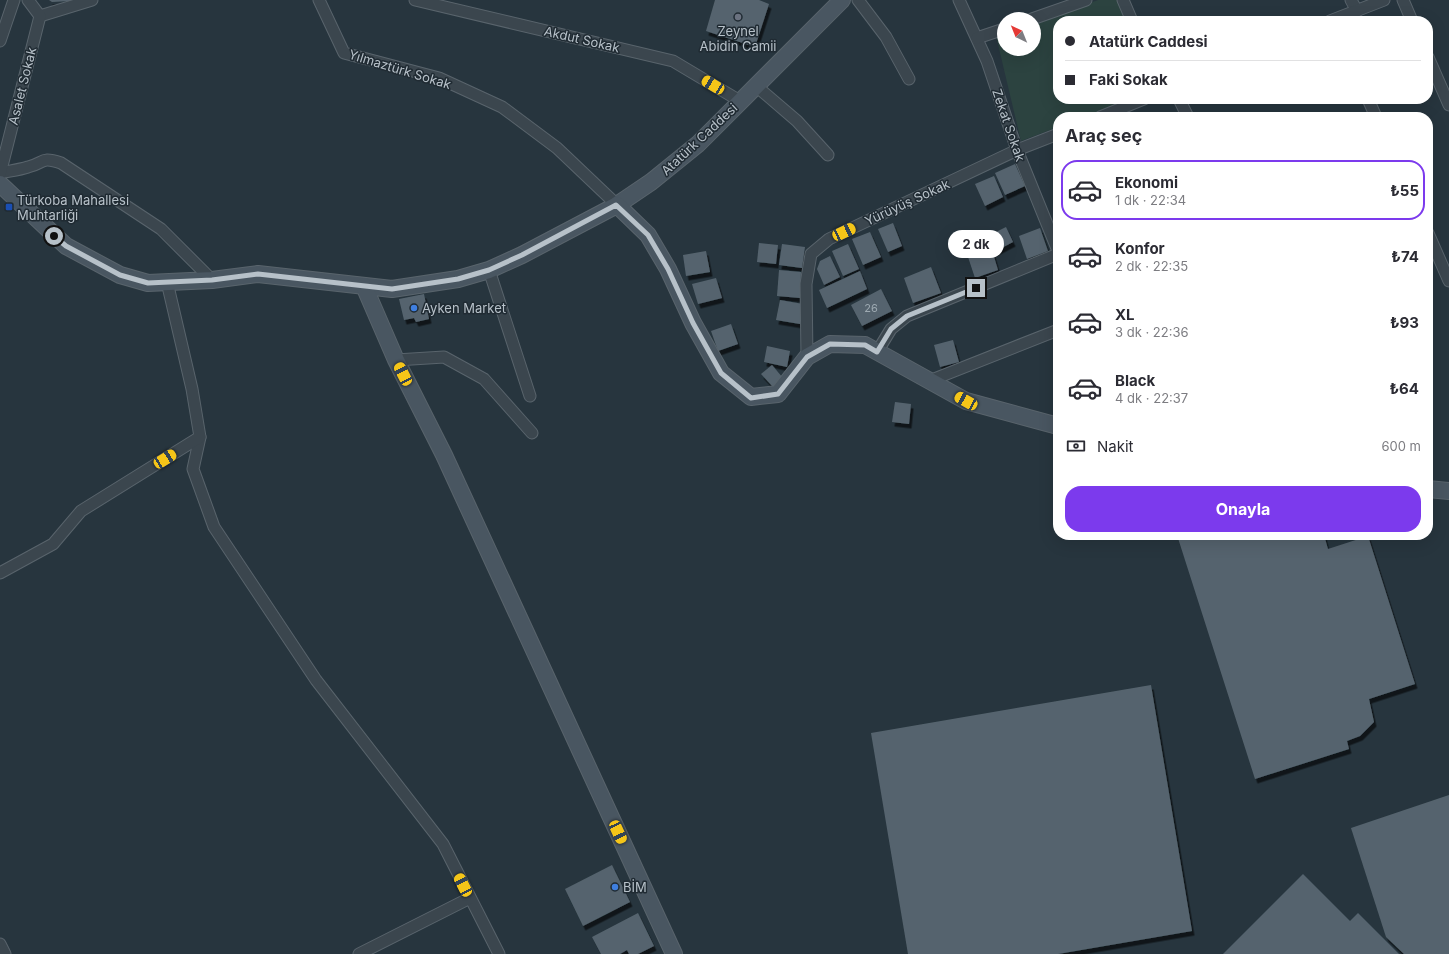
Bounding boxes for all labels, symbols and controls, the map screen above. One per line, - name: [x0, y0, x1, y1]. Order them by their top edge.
- marker: Zeynel Abidin Camii: [733, 12, 743, 22]
- north arrow: [997, 12, 1041, 56]
- map controls: [997, 12, 1041, 56]
- street label: Akdut Sokak: [543, 23, 621, 55]
- place label: Zeynel Abidin Camii: [699, 23, 777, 54]
- text: Atatürk Caddesi: [1089, 32, 1208, 51]
- street label: Asalet Sokak: [5, 46, 39, 126]
- street label: Yılmaztürk Sokak: [347, 46, 453, 92]
- text: Faki Sokak: [1089, 70, 1168, 89]
- car: [700, 74, 726, 96]
- street label: Zekat Sokak: [989, 87, 1029, 163]
- street label: Atatürk Caddesi: [658, 100, 740, 178]
- text: Araç seç: [1065, 125, 1142, 146]
- icon: car: [1067, 172, 1103, 208]
- text: Ekonomi: [1115, 173, 1178, 192]
- street label: Yürüyüş Sokak: [862, 175, 952, 229]
- text: ₺55: [1390, 181, 1419, 200]
- place label: Türkoba Mahallesi Muhtarliği: [17, 192, 129, 223]
- text: 1 dk · 22:34: [1115, 192, 1186, 208]
- marker: Türkoba Mahallesi Muhtarliği: [4, 202, 14, 212]
- car: [831, 221, 857, 243]
- route start: [45, 227, 63, 245]
- callout: 2 dk: [948, 230, 1004, 258]
- text: 2 dk: [962, 236, 990, 252]
- icon: car: [1067, 238, 1103, 274]
- text: Konfor: [1115, 239, 1165, 258]
- text: ₺74: [1391, 247, 1419, 266]
- text: 2 dk · 22:35: [1115, 258, 1188, 274]
- route end: [967, 279, 985, 297]
- place label: Ayken Market: [422, 300, 506, 316]
- house number: 26: [864, 301, 878, 315]
- marker: Ayken Market: [409, 303, 419, 313]
- icon: car: [1067, 304, 1103, 340]
- text: XL: [1115, 305, 1135, 324]
- text: ₺93: [1390, 313, 1419, 332]
- text: 3 dk · 22:36: [1115, 324, 1189, 340]
- car: [392, 361, 414, 387]
- icon: car: [1067, 370, 1103, 406]
- text: Black: [1115, 371, 1155, 390]
- text: ₺64: [1389, 379, 1419, 398]
- car: [953, 390, 979, 412]
- text: 4 dk · 22:37: [1115, 390, 1188, 406]
- icon: cash: [1065, 435, 1087, 457]
- text: Nakit: [1097, 437, 1134, 456]
- text: 600 m: [1381, 438, 1421, 454]
- car: [152, 448, 178, 470]
- button: Onayla: [1065, 486, 1421, 532]
- car: [607, 819, 629, 845]
- car: [452, 872, 474, 898]
- place label: BİM: [623, 879, 647, 895]
- marker: BİM: [610, 882, 620, 892]

